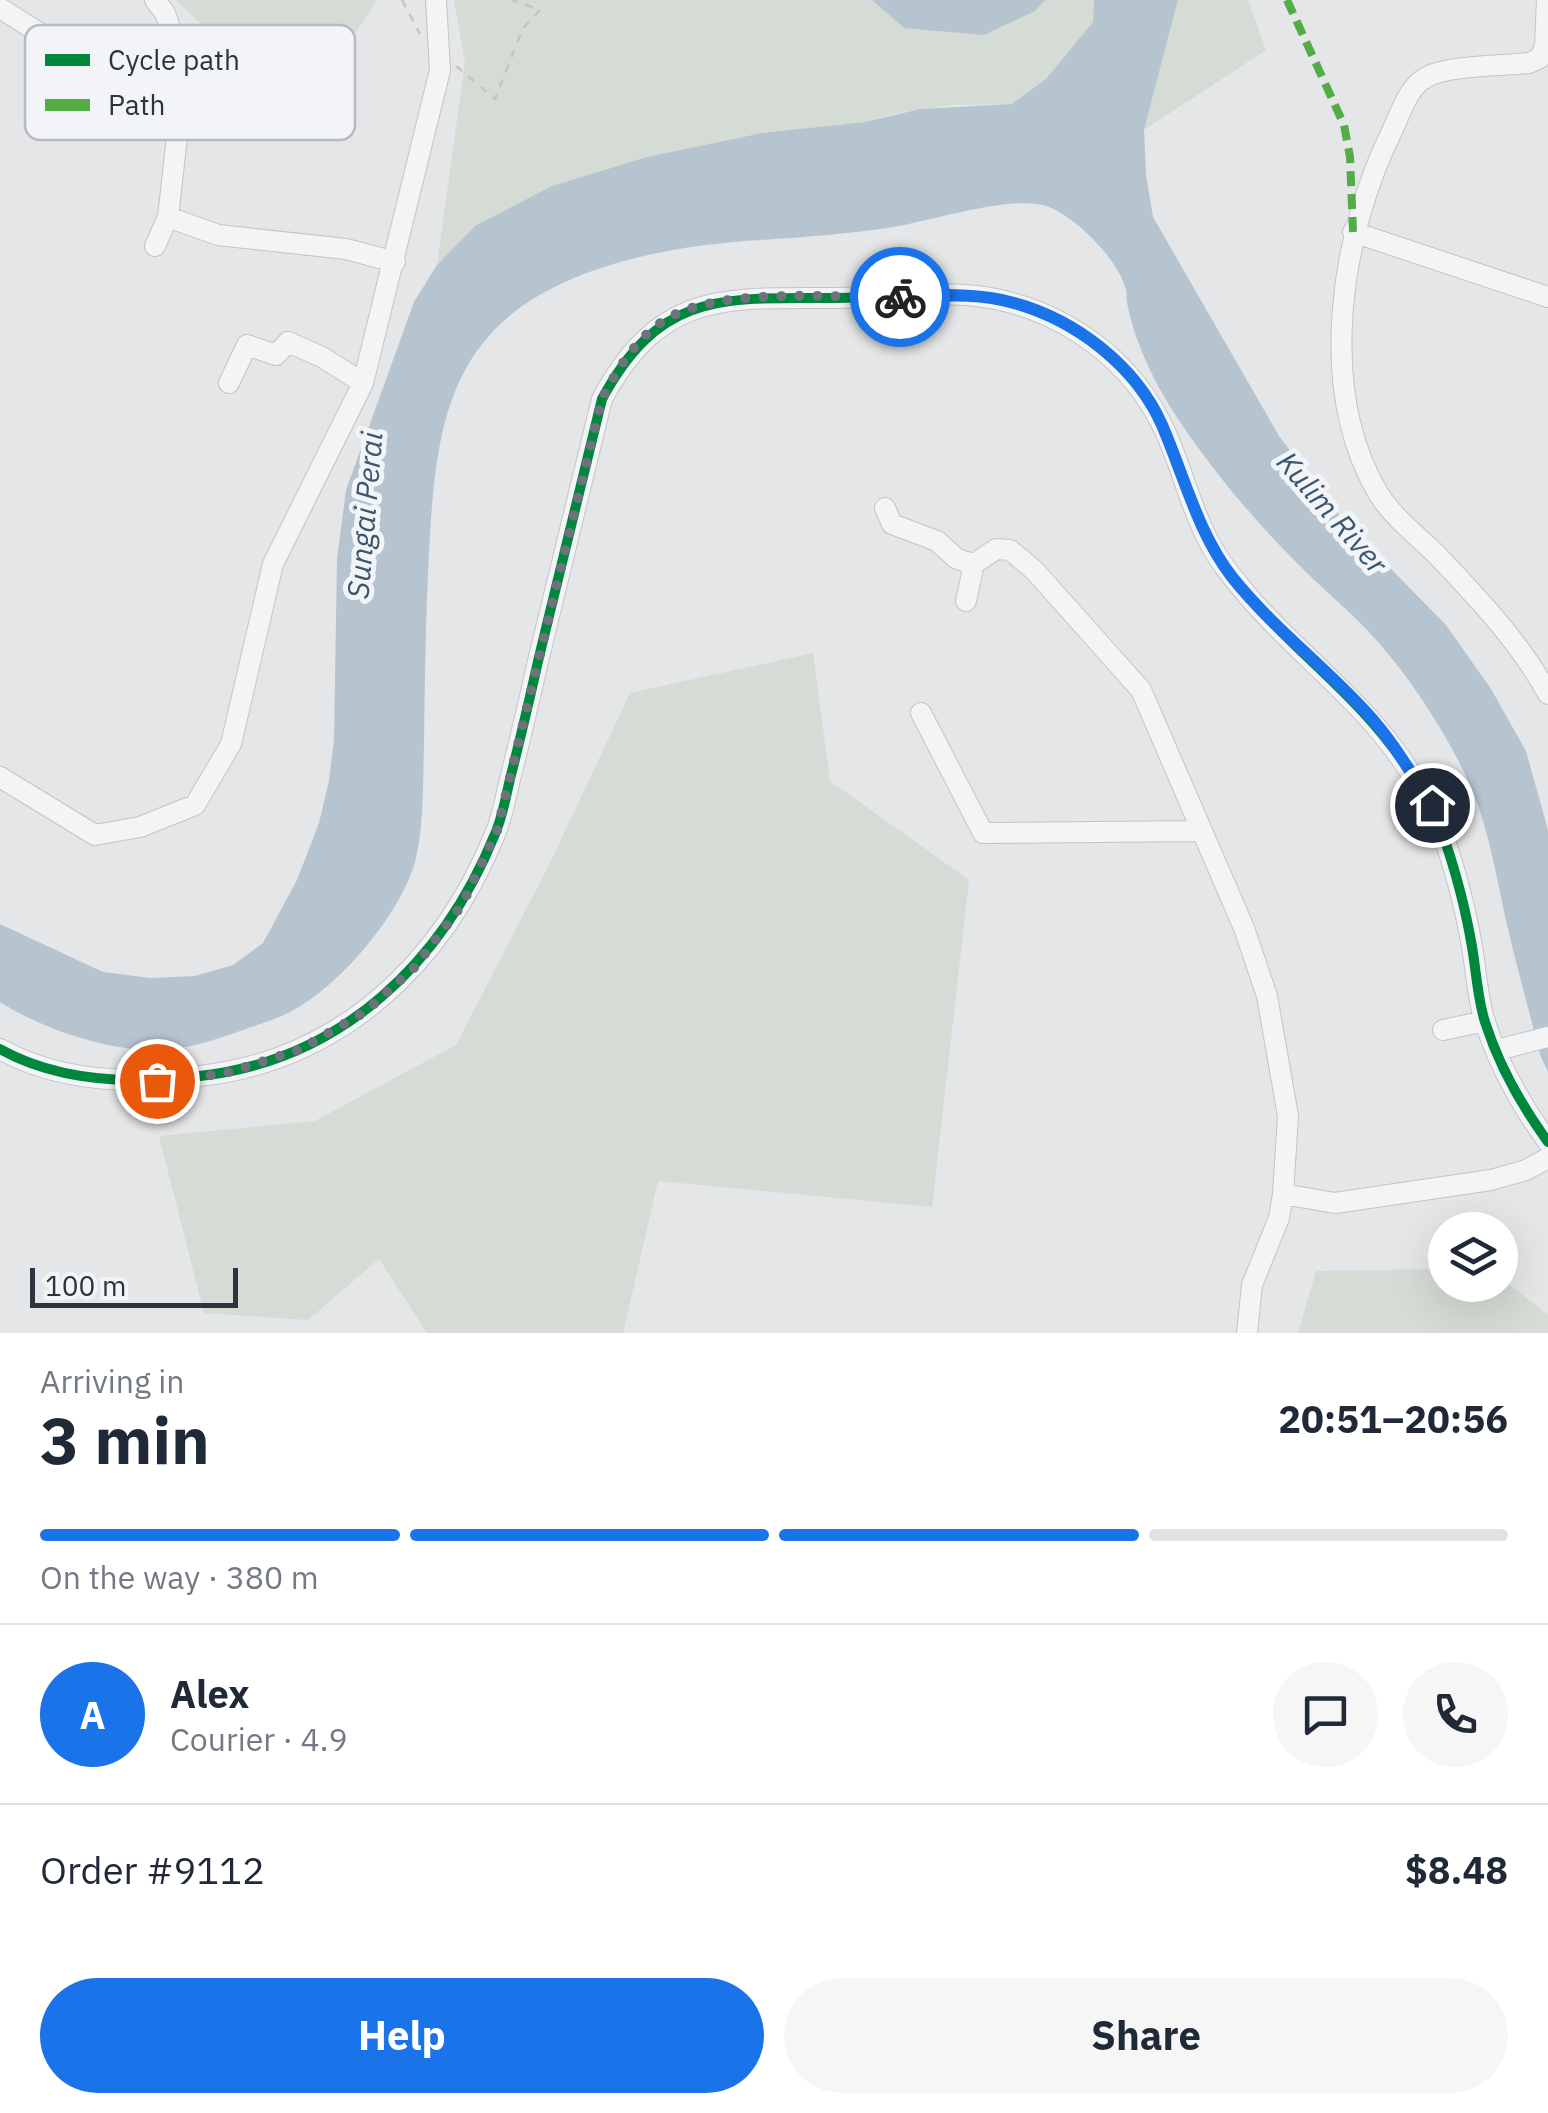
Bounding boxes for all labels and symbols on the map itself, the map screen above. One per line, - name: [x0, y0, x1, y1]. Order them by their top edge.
- legend: [25, 25, 355, 140]
- text: Cycle path: [108, 41, 240, 78]
- text: Path: [108, 86, 165, 123]
- courier: [850, 247, 950, 347]
- water label: Sungai Perai: [337, 430, 391, 600]
- water label: Kulim River: [1269, 443, 1398, 582]
- pin: [1390, 763, 1475, 848]
- pin: [115, 1039, 200, 1124]
- scale bar: [30, 1263, 238, 1308]

